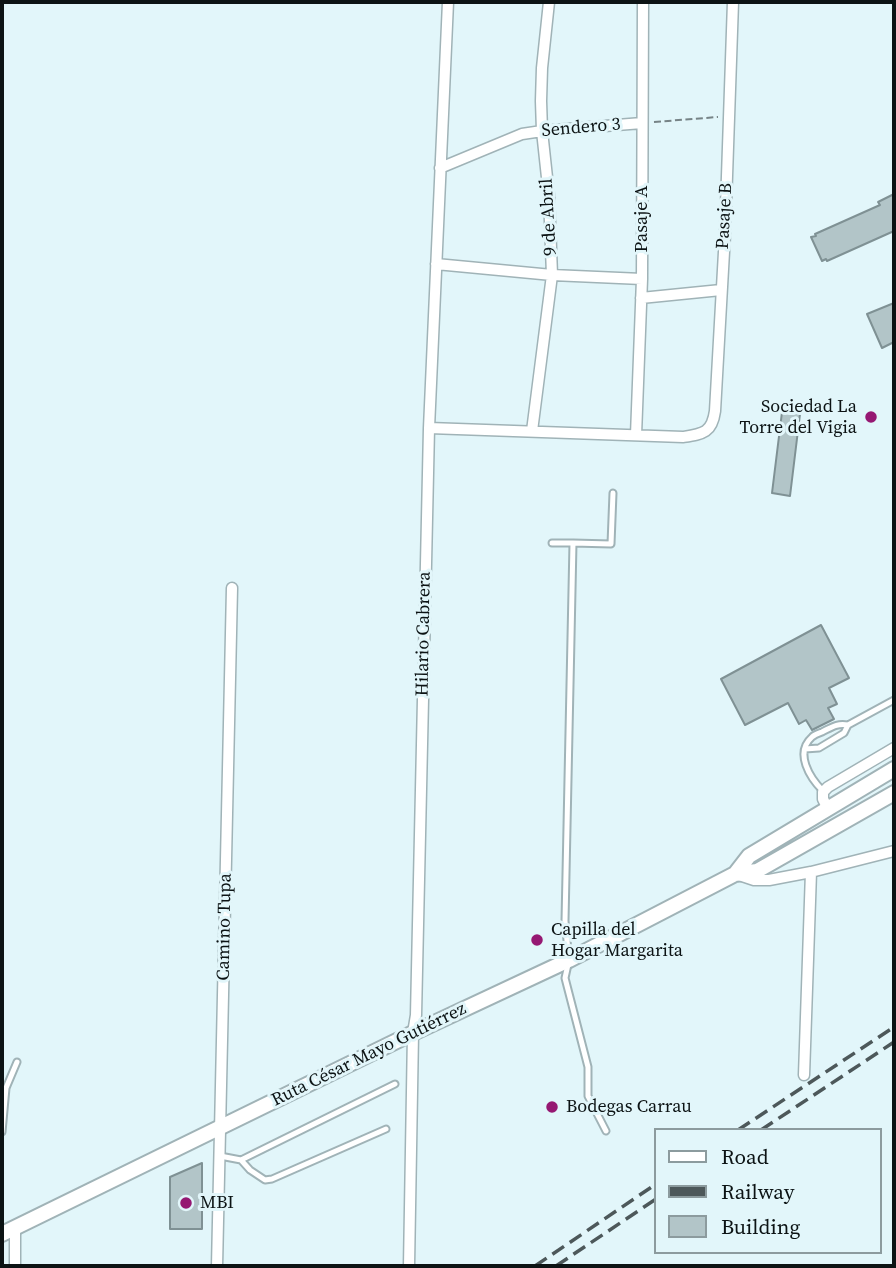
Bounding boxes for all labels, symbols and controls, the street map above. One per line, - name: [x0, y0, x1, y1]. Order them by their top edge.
- street label: Sendero 3: [541, 114, 621, 142]
- street label: 9 de Abril: [536, 178, 562, 256]
- street label: Pasaje B: [712, 182, 738, 250]
- street label: Pasaje A: [631, 185, 653, 253]
- place label: Sociedad La Torre del Vigia: [740, 396, 857, 438]
- marker: Sociedad La Torre del Vigia: [863, 409, 879, 425]
- street label: Hilario Cabrera: [412, 571, 436, 697]
- street label: Camino Tupa: [213, 873, 237, 981]
- place label: Capilla del Hogar Margarita: [551, 919, 683, 962]
- marker: Capilla del Hogar Margarita: [529, 932, 545, 948]
- street label: Ruta César Mayo Gutiérrez: [268, 998, 470, 1112]
- place label: Bodegas Carrau: [566, 1096, 692, 1118]
- marker: Bodegas Carrau: [544, 1099, 560, 1115]
- legend: [654, 1128, 882, 1254]
- text: Road: [721, 1142, 769, 1171]
- text: Railway: [721, 1177, 795, 1206]
- place label: MBI: [200, 1192, 234, 1214]
- marker: MBI: [178, 1195, 194, 1211]
- text: Building: [721, 1212, 800, 1241]

